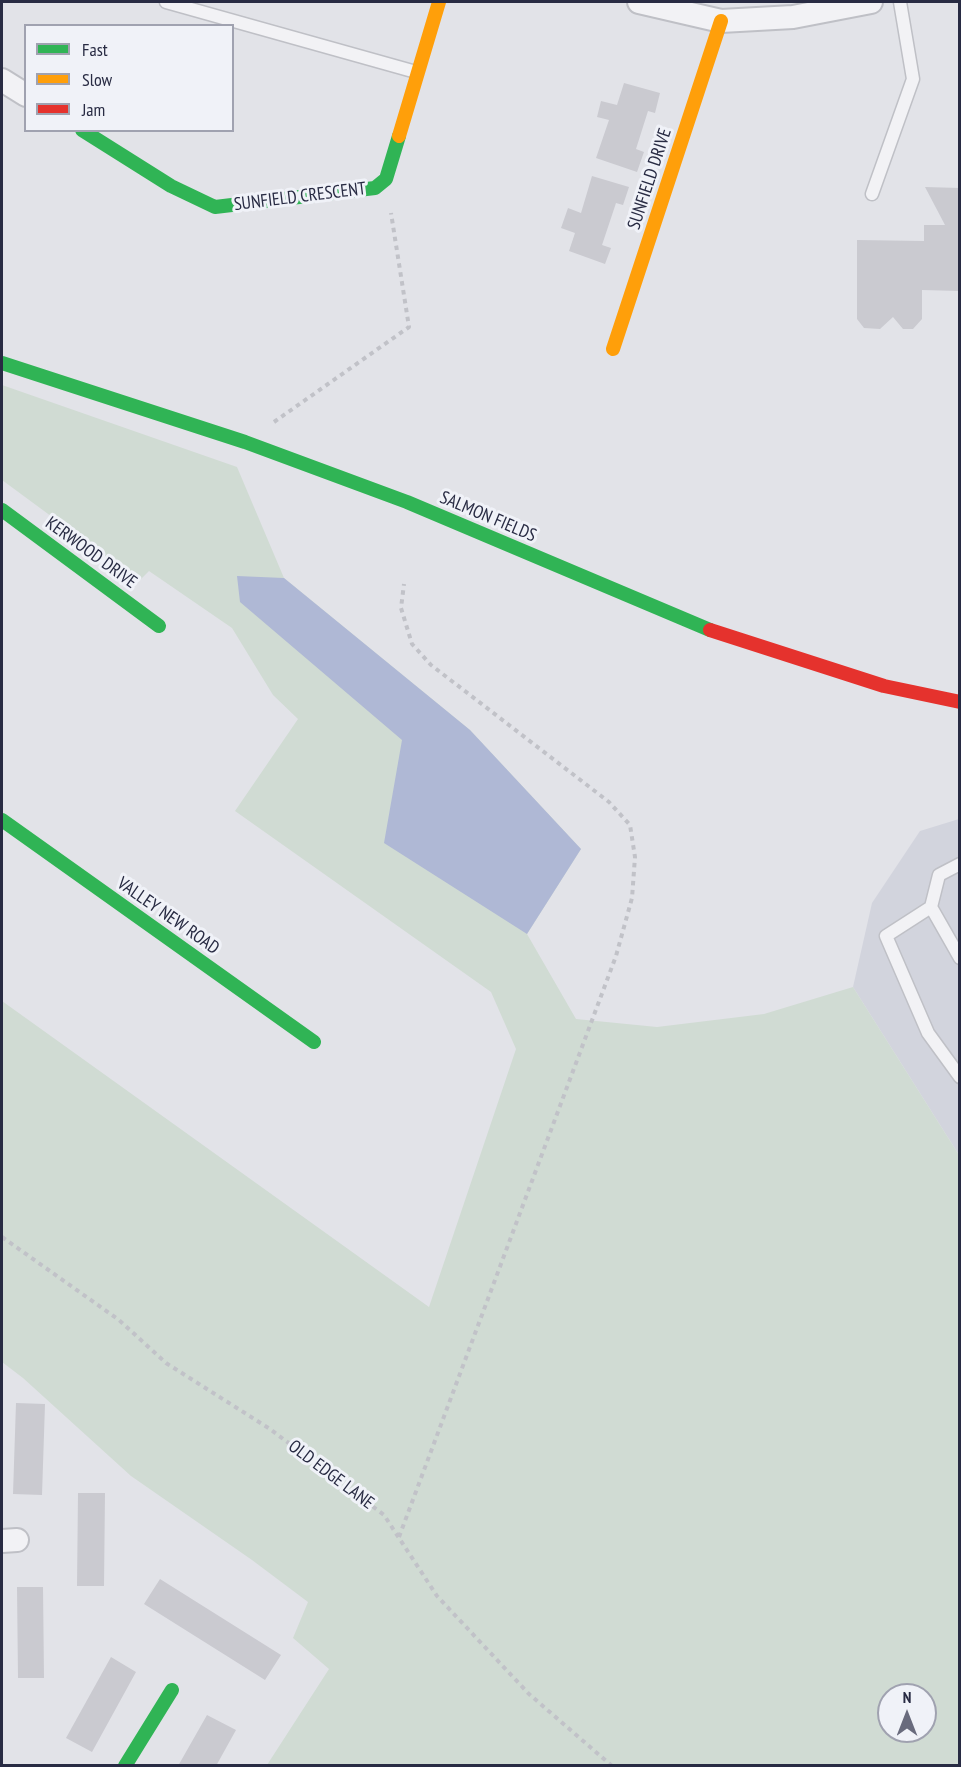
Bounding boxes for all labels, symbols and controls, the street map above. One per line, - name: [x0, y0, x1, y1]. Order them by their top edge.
- legend: [24, 24, 234, 132]
- text: Fast: [82, 38, 108, 61]
- text: Slow: [82, 68, 112, 91]
- text: Jam: [82, 98, 105, 121]
- street label: SUNFIELD DRIVE: [623, 126, 677, 232]
- street label: SUNFIELD CRESCENT: [233, 178, 367, 216]
- street label: SALMON FIELDS: [437, 487, 539, 547]
- street label: KERWOOD DRIVE: [41, 513, 141, 593]
- street label: VALLEY NEW ROAD: [113, 873, 223, 959]
- street label: OLD EDGE LANE: [284, 1436, 378, 1514]
- north arrow: [877, 1683, 937, 1743]
- text: N: [903, 1687, 911, 1707]

